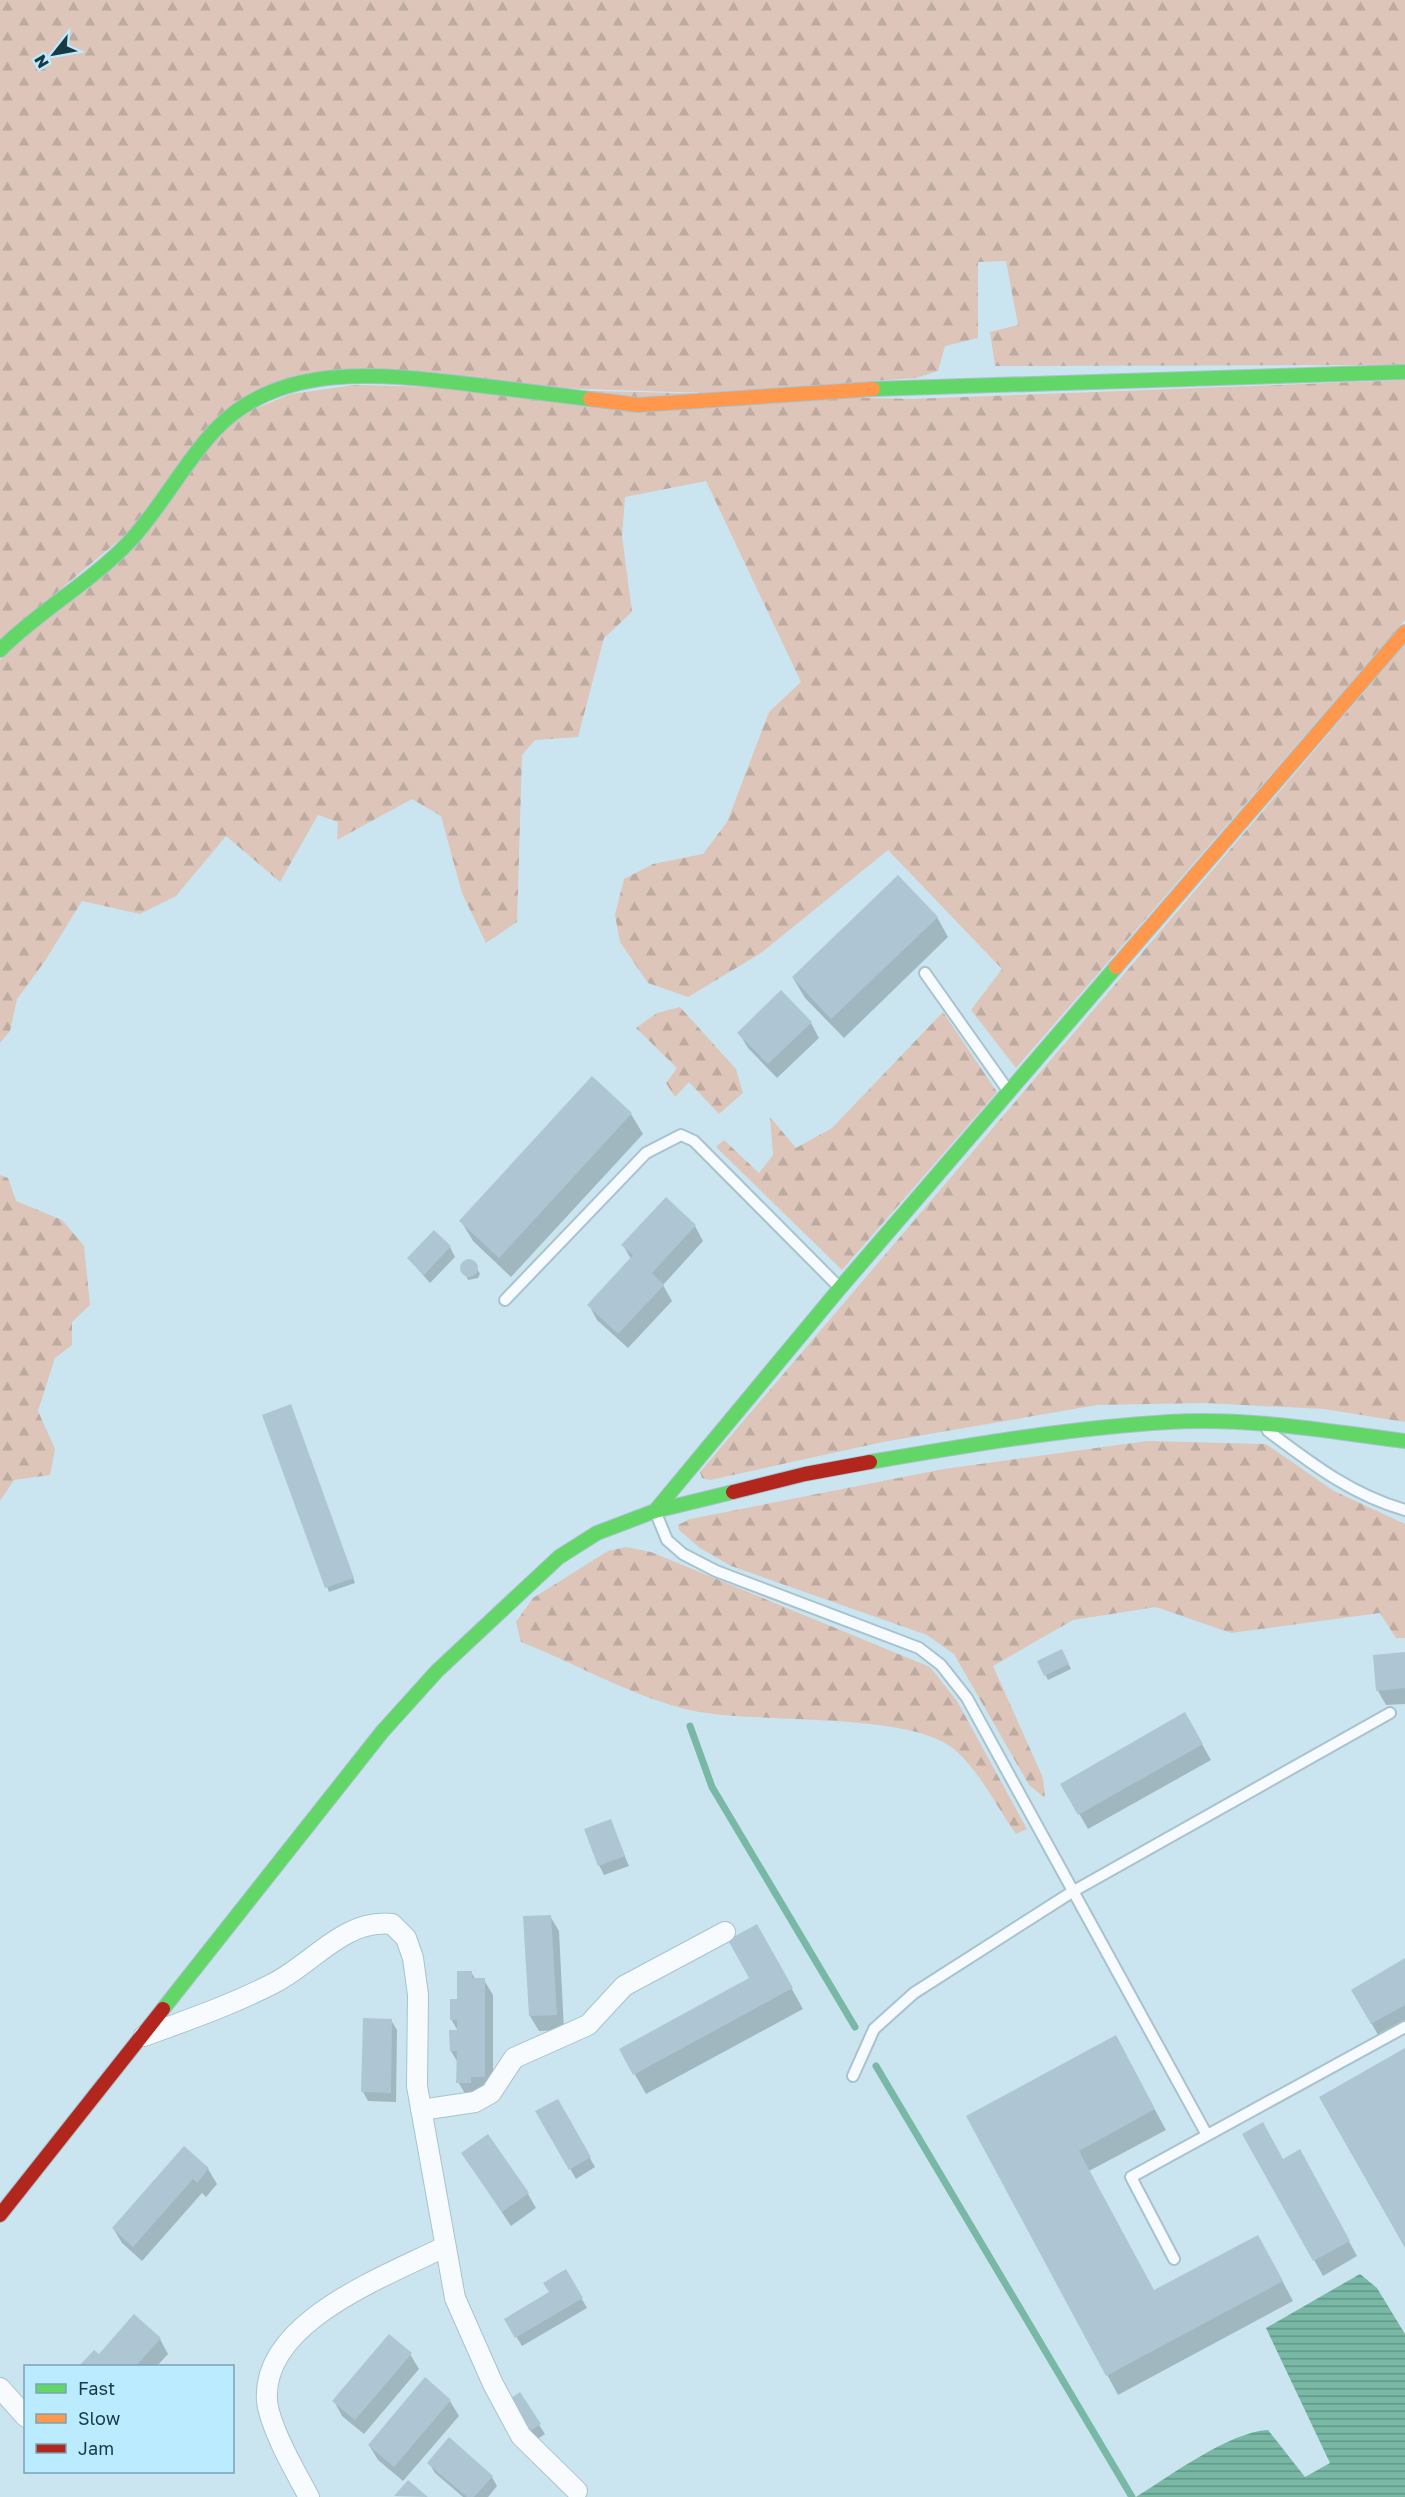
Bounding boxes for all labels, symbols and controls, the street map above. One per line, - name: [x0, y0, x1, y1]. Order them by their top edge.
- north arrow: [24, 24, 84, 84]
- text: N: [29, 51, 53, 72]
- legend: [24, 2365, 234, 2473]
- text: Fast: [78, 2377, 115, 2399]
- text: Slow: [78, 2407, 121, 2429]
- text: Jam: [78, 2437, 114, 2459]

